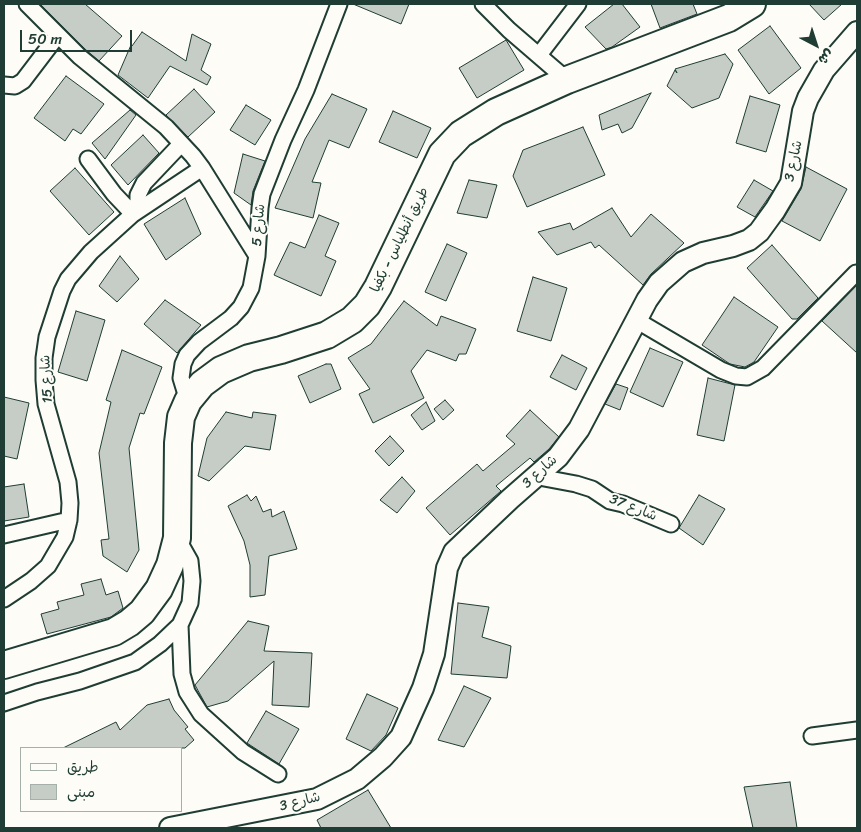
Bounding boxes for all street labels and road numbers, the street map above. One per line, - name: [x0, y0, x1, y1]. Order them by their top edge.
- street label: شارع 3: [781, 139, 807, 183]
- street label: طريق أنطلياس - بكفيا: [367, 185, 433, 295]
- street label: شارع 5: [249, 203, 269, 247]
- street label: شارع 15: [37, 354, 57, 404]
- street label: شارع 3: [519, 452, 561, 492]
- street label: شارع 37: [607, 491, 659, 525]
- street label: شارع 3: [278, 789, 322, 815]

